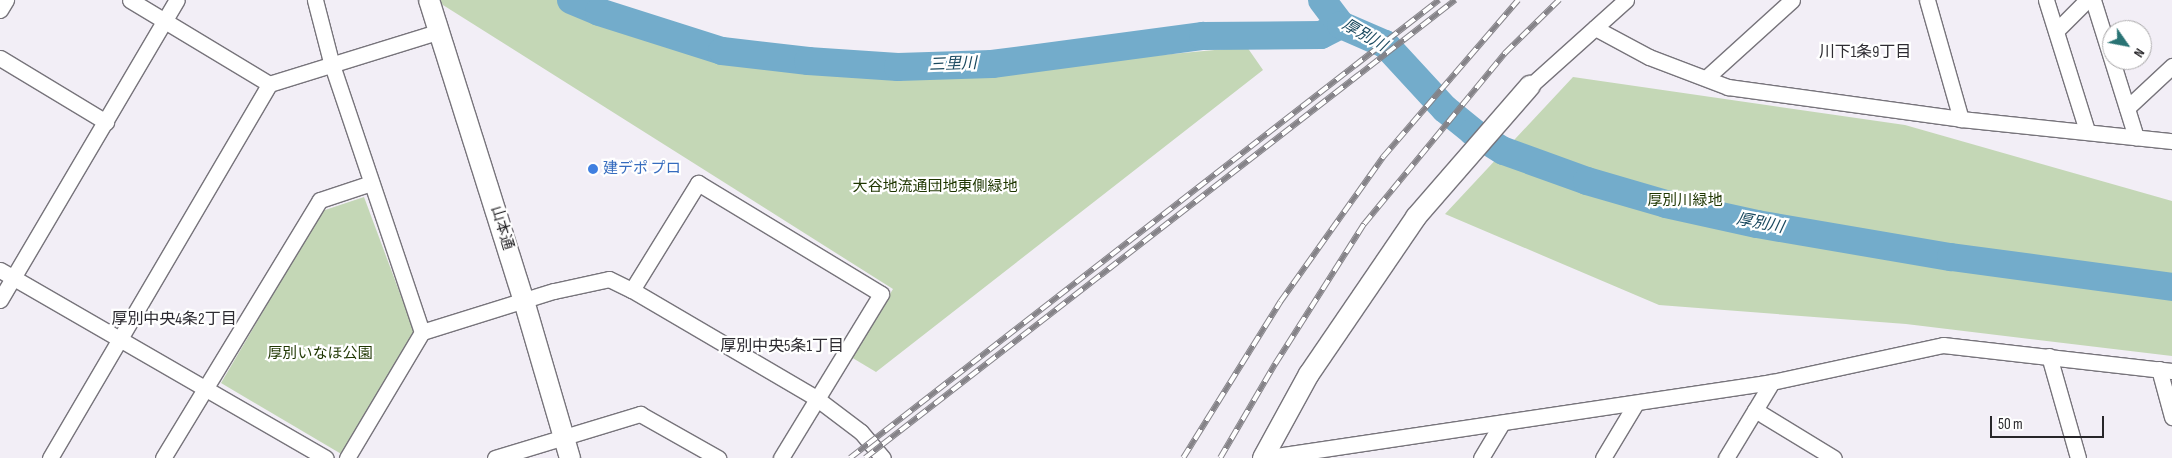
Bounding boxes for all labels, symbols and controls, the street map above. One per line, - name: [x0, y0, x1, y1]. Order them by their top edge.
- water label: 厚別川: [1338, 16, 1390, 56]
- north arrow: [2102, 20, 2152, 70]
- district label: 川下1条9丁目: [1819, 43, 1911, 63]
- text: N: [2130, 45, 2148, 61]
- water label: 三里川: [929, 55, 977, 75]
- place label: 建デポ プロ: [603, 160, 680, 178]
- marker: 建デポ プロ: [587, 163, 599, 175]
- park label: 大谷地流通団地東側緑地: [853, 178, 1017, 196]
- park label: 厚別川緑地: [1648, 192, 1722, 210]
- street label: 山本通: [487, 204, 517, 252]
- water label: 厚別川: [1735, 210, 1785, 238]
- district label: 厚別中央4条2丁目: [111, 310, 237, 330]
- district label: 厚別中央5条1丁目: [720, 337, 844, 357]
- park label: 厚別いなほ公園: [268, 345, 372, 363]
- scale bar: [1992, 406, 2106, 438]
- text: 50 m: [1998, 415, 2023, 434]

